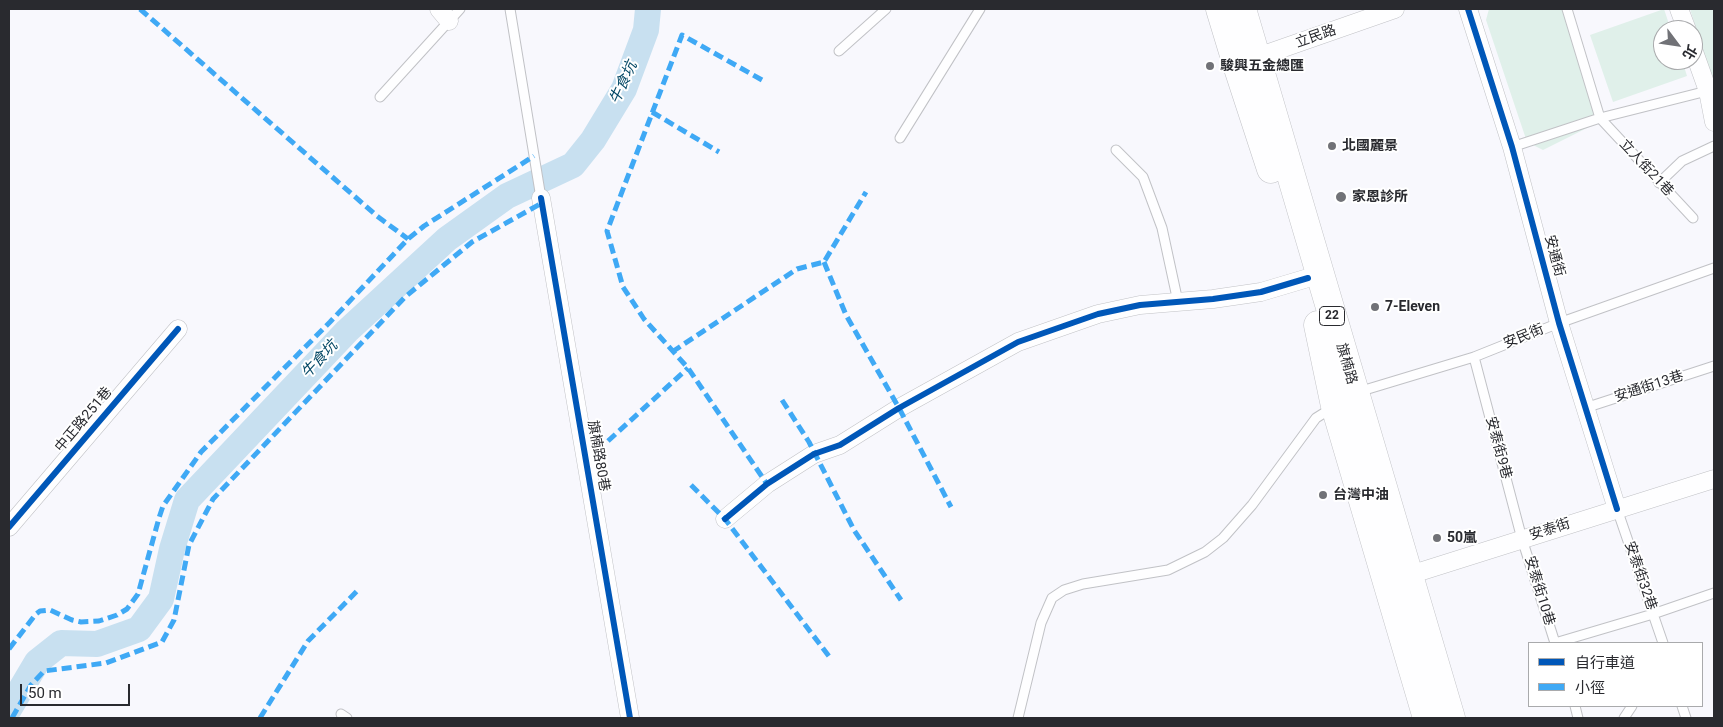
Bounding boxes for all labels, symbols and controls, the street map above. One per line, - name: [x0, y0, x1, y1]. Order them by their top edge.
- north arrow: [1653, 20, 1703, 70]
- street label: 立民路: [1293, 22, 1339, 52]
- text: 北: [1680, 42, 1700, 62]
- place label: 駿興五金總匯: [1220, 58, 1304, 74]
- water label: 牛食坑: [606, 59, 642, 107]
- marker: 駿興五金總匯: [1204, 60, 1216, 72]
- street label: 立人街21巷: [1615, 136, 1677, 200]
- place label: 北國麗景: [1342, 138, 1398, 154]
- marker: 北國麗景: [1326, 140, 1338, 152]
- place label: 家恩診所: [1352, 189, 1408, 205]
- marker: 家恩診所: [1334, 190, 1348, 204]
- street label: 安通街: [1540, 234, 1568, 278]
- place label: 7-Eleven: [1385, 299, 1440, 315]
- marker: 7-Eleven: [1369, 301, 1381, 313]
- road number: 22: [1320, 306, 1344, 326]
- street label: 安民街: [1501, 321, 1547, 353]
- water label: 牛食坑: [298, 337, 342, 383]
- street label: 旗楠路: [1332, 341, 1360, 387]
- street label: 安通街13巷: [1612, 368, 1686, 406]
- street label: 中正路251巷: [52, 384, 116, 456]
- street label: 安泰街9巷: [1482, 415, 1514, 481]
- street label: 旗楠路80巷: [583, 419, 613, 493]
- place label: 台灣中油: [1333, 487, 1389, 503]
- marker: 台灣中油: [1317, 489, 1329, 501]
- street label: 安泰街: [1527, 516, 1573, 544]
- place label: 50嵐: [1447, 530, 1477, 546]
- marker: 50嵐: [1431, 532, 1443, 544]
- street label: 安泰街32巷: [1620, 539, 1660, 613]
- street label: 安泰街10巷: [1520, 554, 1558, 628]
- legend: [1528, 642, 1703, 707]
- text: 自行車道: [1575, 654, 1635, 672]
- scale bar: [22, 674, 132, 706]
- text: 小徑: [1575, 679, 1605, 697]
- text: 50 m: [28, 684, 62, 702]

